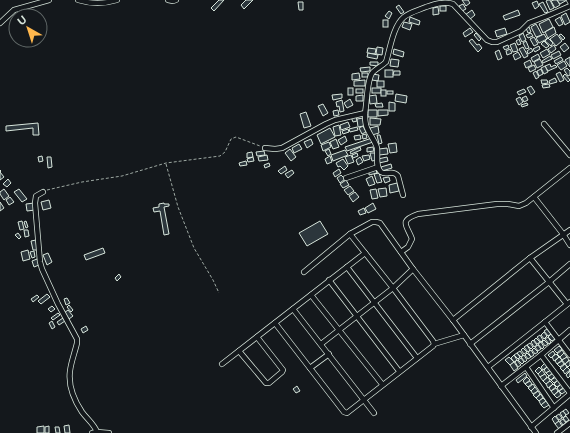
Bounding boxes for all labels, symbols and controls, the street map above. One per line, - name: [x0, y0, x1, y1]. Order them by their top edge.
- north arrow: [8, 8, 48, 48]
- text: U: [15, 13, 29, 27]

